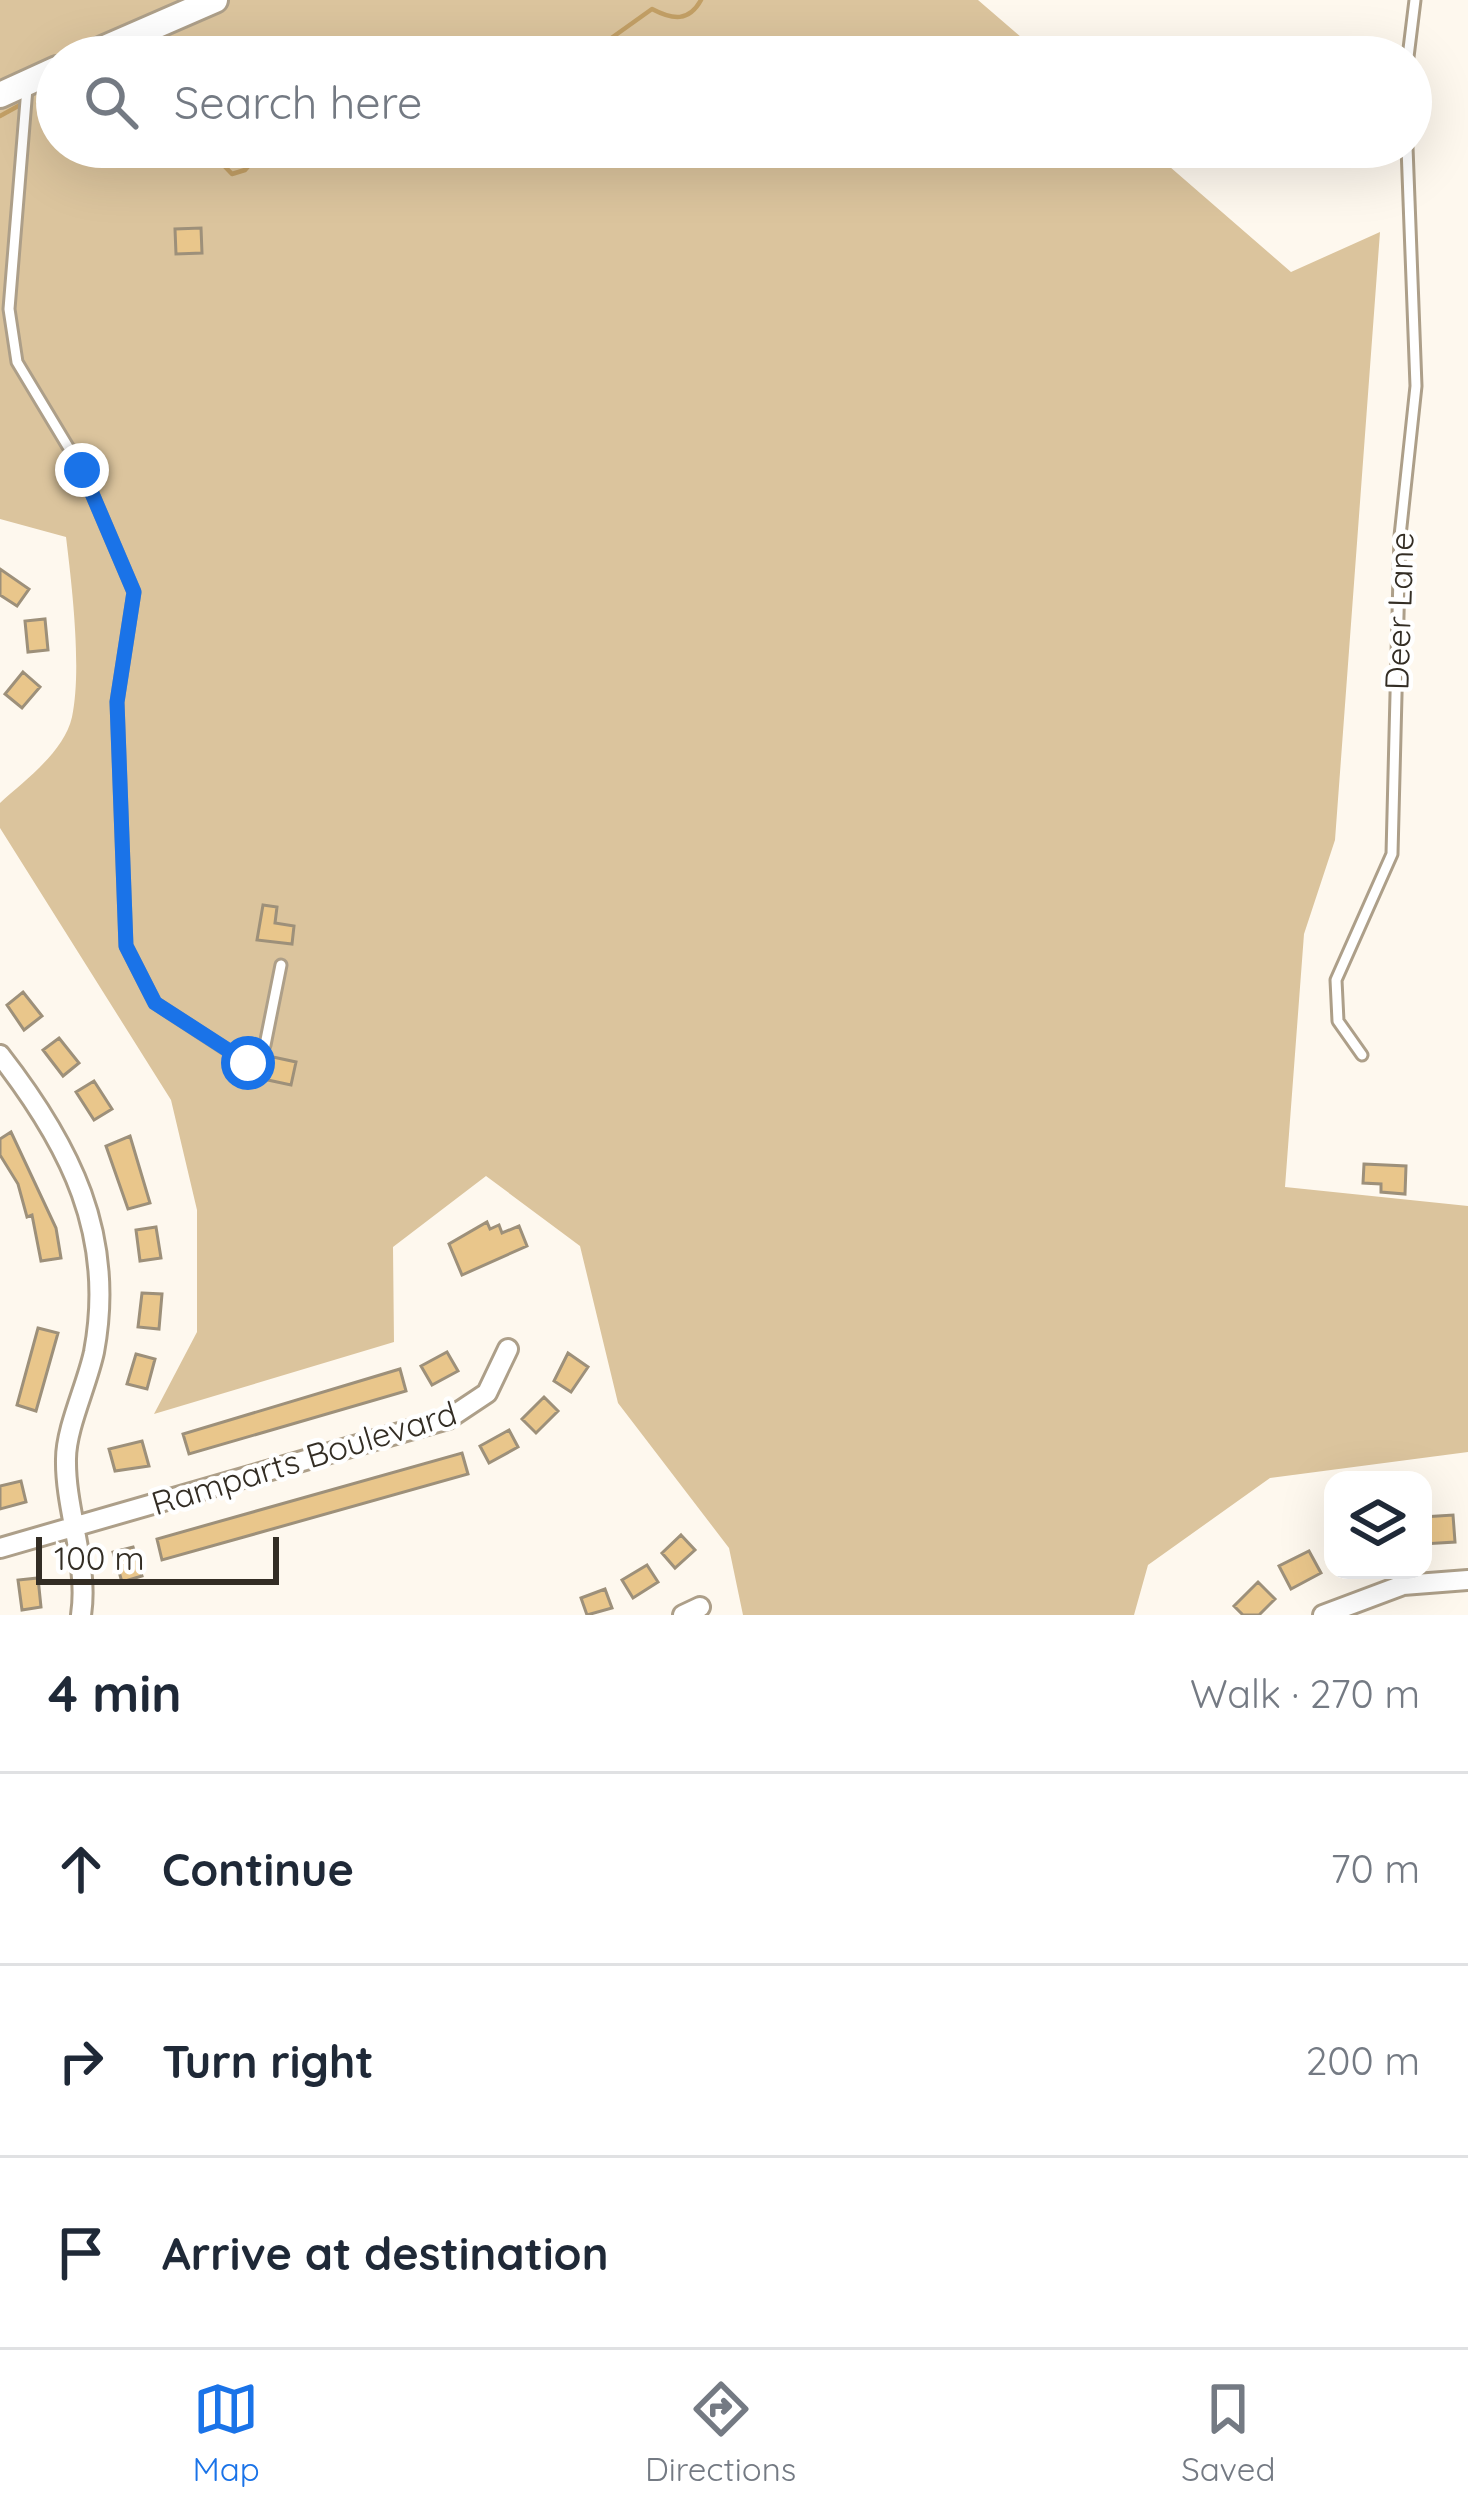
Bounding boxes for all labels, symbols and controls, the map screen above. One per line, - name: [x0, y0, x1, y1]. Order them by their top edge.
- search box: [36, 36, 1432, 168]
- icon: search: [78, 69, 144, 135]
- text: Search here: [174, 74, 422, 130]
- route end: [55, 443, 109, 497]
- street label: Deer Lane: [1375, 531, 1422, 691]
- route start: [221, 1036, 275, 1090]
- street label: Ramparts Boulevard: [146, 1392, 461, 1523]
- map controls: [1324, 1471, 1432, 1579]
- button: layers: [1324, 1471, 1432, 1579]
- scale bar: [36, 1531, 279, 1584]
- text: 100 m: [54, 1537, 145, 1578]
- text: 4 min: [48, 1661, 182, 1725]
- text: Walk · 270 m: [1190, 1669, 1420, 1718]
- icon: ahead: [48, 1836, 114, 1902]
- text: Continue: [162, 1841, 354, 1897]
- text: 70 m: [1331, 1844, 1420, 1893]
- icon: right: [48, 2028, 114, 2094]
- text: Turn right: [162, 2033, 374, 2089]
- text: 200 m: [1306, 2036, 1420, 2085]
- icon: arrive: [48, 2220, 114, 2286]
- text: Arrive at destination: [162, 2225, 608, 2281]
- tab: Map: [193, 2376, 260, 2489]
- tab: Directions: [645, 2376, 796, 2489]
- tab: Saved: [1181, 2376, 1275, 2489]

